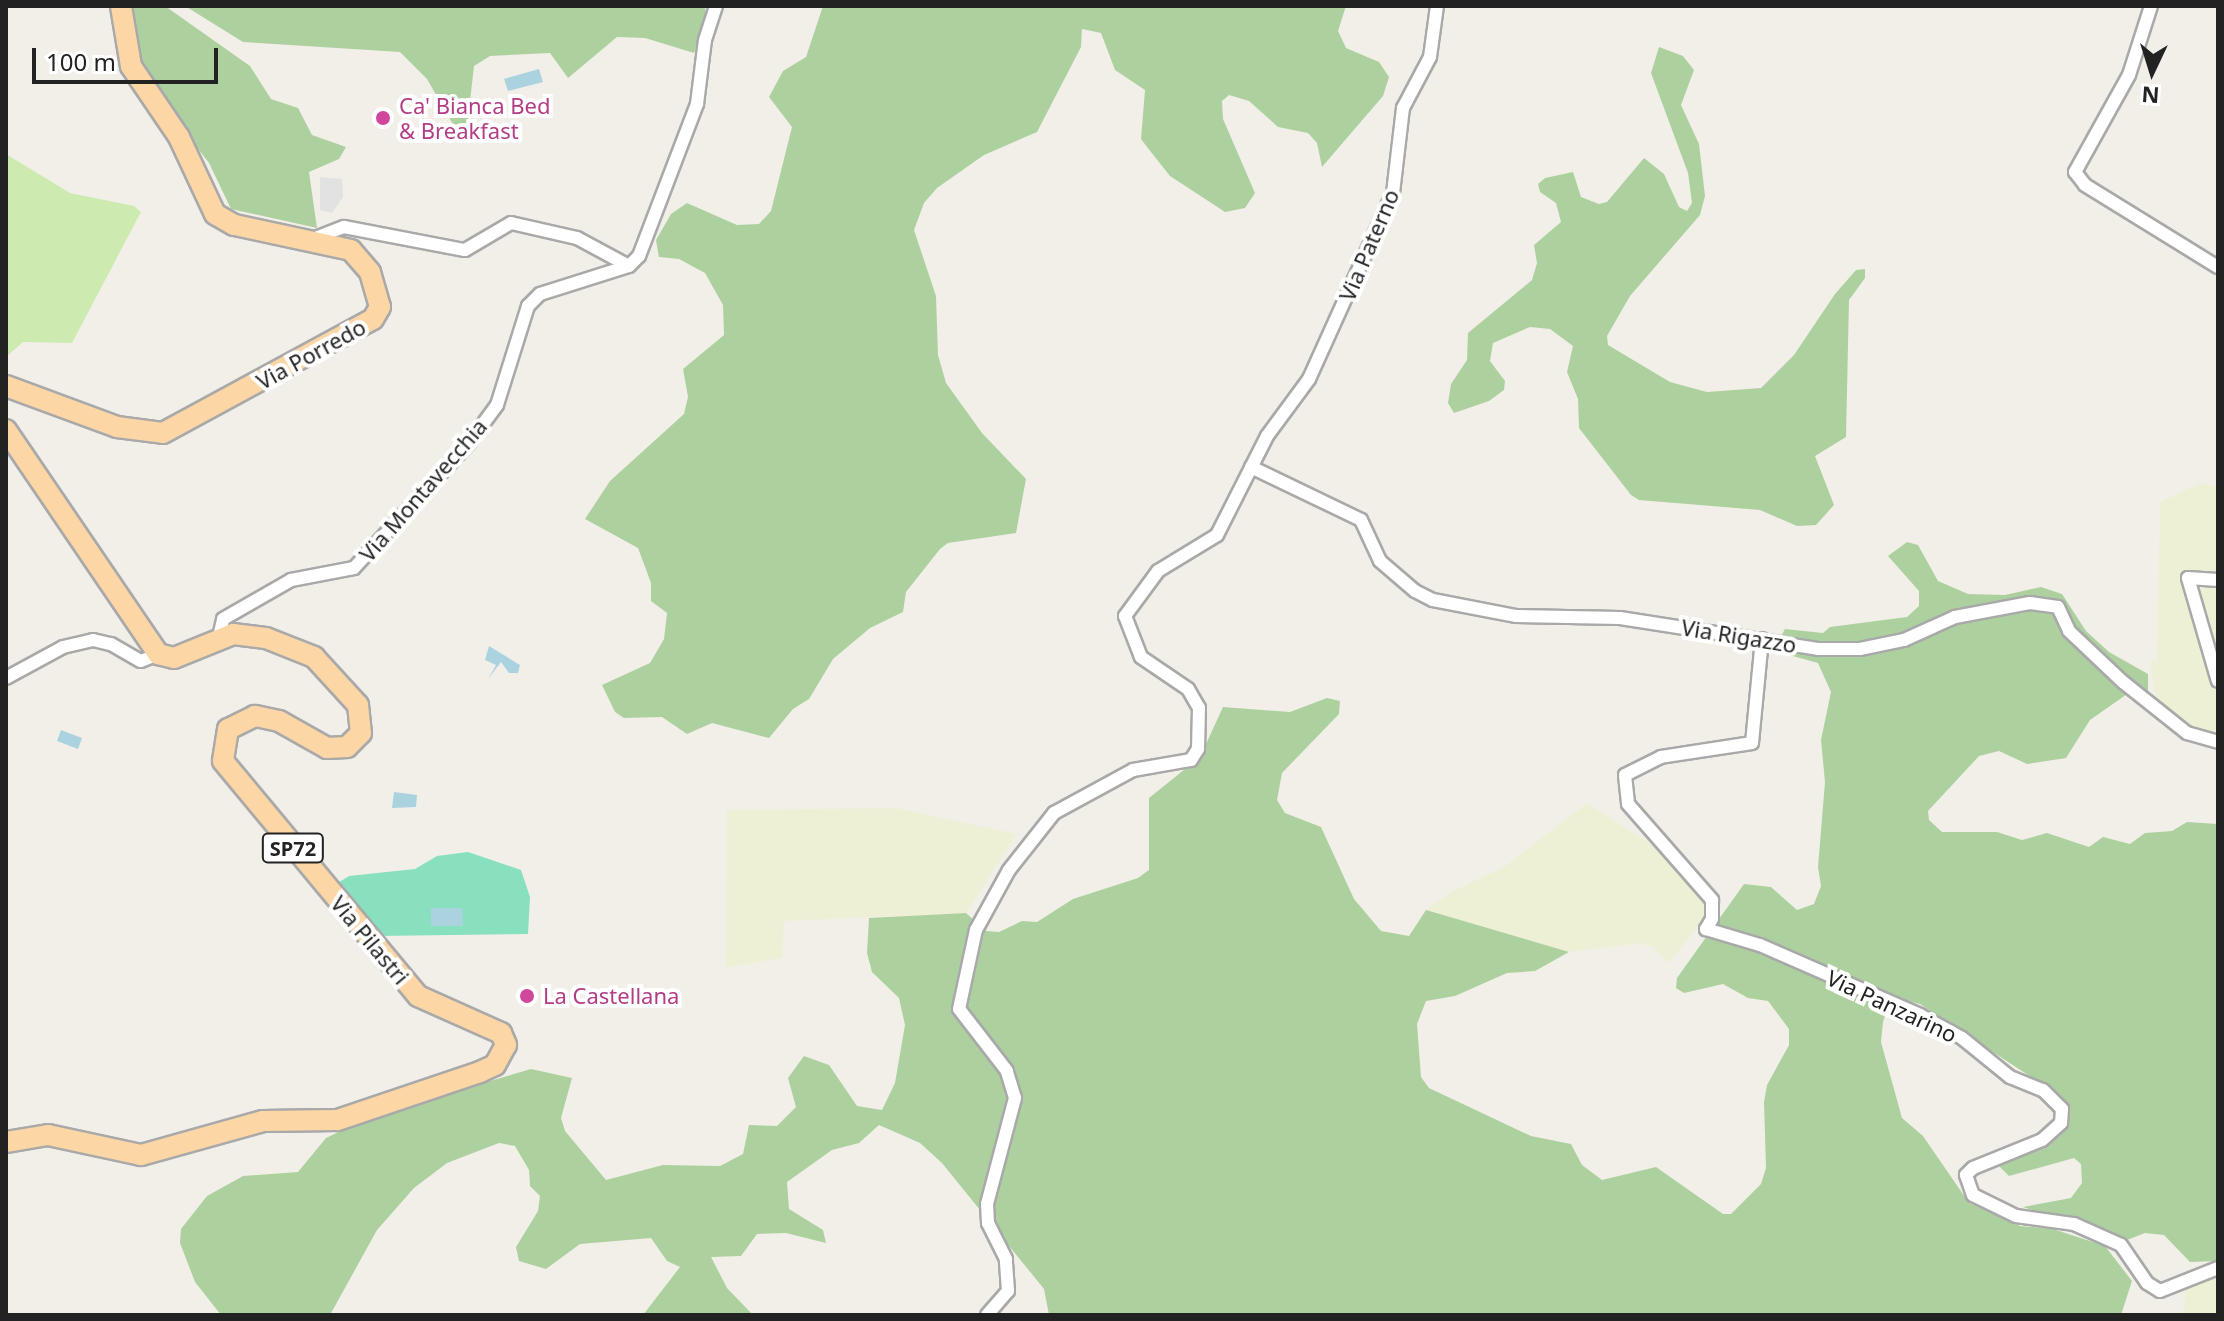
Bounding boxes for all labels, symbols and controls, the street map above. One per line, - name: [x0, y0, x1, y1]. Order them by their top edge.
- scale bar: [36, 32, 222, 82]
- north arrow: [2112, 32, 2192, 112]
- text: 100 m: [46, 45, 116, 78]
- text: N: [2140, 80, 2160, 112]
- place label: Ca' Bianca Bed & Breakfast: [399, 92, 550, 144]
- marker: Ca' Bianca Bed & Breakfast: [374, 109, 392, 127]
- street label: Via Paterno: [1334, 185, 1404, 305]
- street label: Via Porredo: [252, 313, 370, 395]
- street label: Via Montavecchia: [354, 413, 492, 567]
- street label: Via Rigazzo: [1680, 614, 1798, 658]
- road number: SP72: [261, 832, 325, 864]
- street label: Via Pilastri: [325, 890, 415, 990]
- street label: Via Panzarino: [1823, 964, 1961, 1048]
- place label: La Castellana: [543, 983, 679, 1009]
- marker: La Castellana: [518, 987, 536, 1005]

